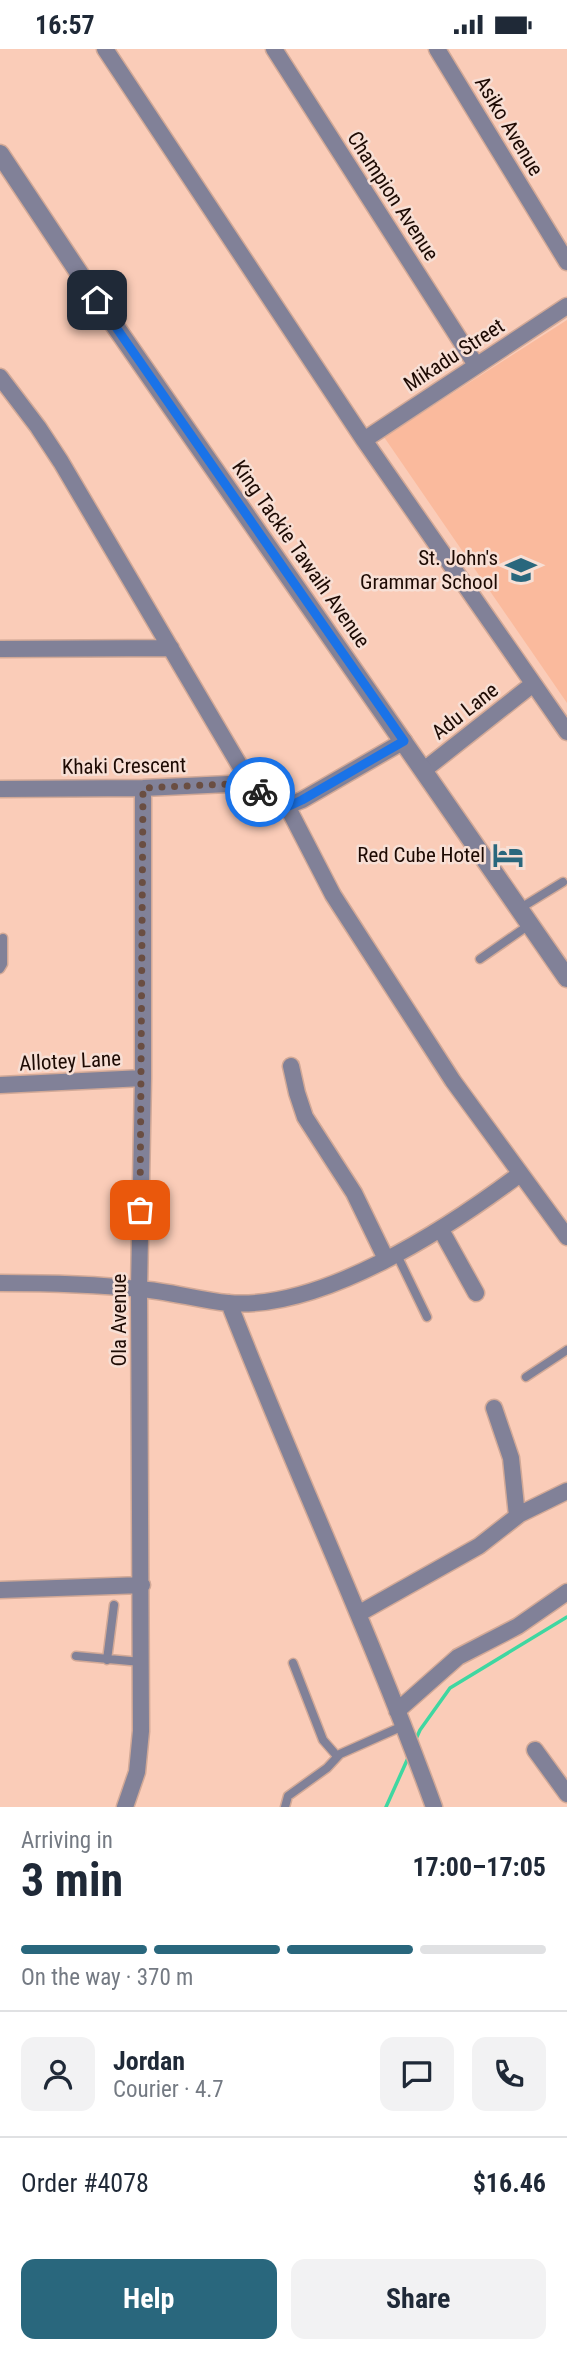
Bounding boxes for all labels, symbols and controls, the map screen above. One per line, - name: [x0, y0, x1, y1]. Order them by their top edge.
- text: 16:57: [35, 10, 95, 40]
- street label: Asiko Avenue: [470, 72, 548, 180]
- street label: Champion Avenue: [342, 127, 444, 265]
- pin: [67, 270, 127, 330]
- icon: home: [78, 281, 116, 319]
- street label: Mikadu Street: [399, 314, 509, 396]
- street label: King Tackie Tawaih Avenue: [227, 456, 375, 652]
- place label: St. John's Grammar School: [360, 546, 498, 594]
- school or university icon: St. John's Grammar School: [504, 553, 538, 587]
- street label: Adu Lane: [427, 678, 503, 744]
- street label: Khaki Crescent: [62, 753, 186, 779]
- courier: [225, 757, 295, 827]
- icon: bike: [241, 773, 279, 811]
- hotel icon: Red Cube Hotel: [491, 838, 525, 872]
- place label: Red Cube Hotel: [357, 843, 485, 867]
- street label: Allotey Lane: [19, 1046, 122, 1076]
- pin: [110, 1180, 170, 1240]
- icon: bag: [121, 1191, 159, 1229]
- street label: Ola Avenue: [107, 1273, 131, 1366]
- text: Arriving in: [21, 1827, 113, 1854]
- text: 17:00–17:05: [412, 1852, 546, 1882]
- text: 3 min: [21, 1853, 123, 1907]
- text: On the way · 370 m: [21, 1964, 193, 1991]
- button: person: [21, 2037, 95, 2111]
- button: chat: [380, 2037, 454, 2111]
- button: phone: [472, 2037, 546, 2111]
- text: Jordan: [113, 2046, 185, 2076]
- text: Courier · 4.7: [113, 2076, 224, 2103]
- text: Order #4078: [21, 2168, 149, 2198]
- text: $16.46: [473, 2168, 546, 2198]
- button: Help: [21, 2259, 277, 2339]
- button: Share: [291, 2259, 546, 2339]

